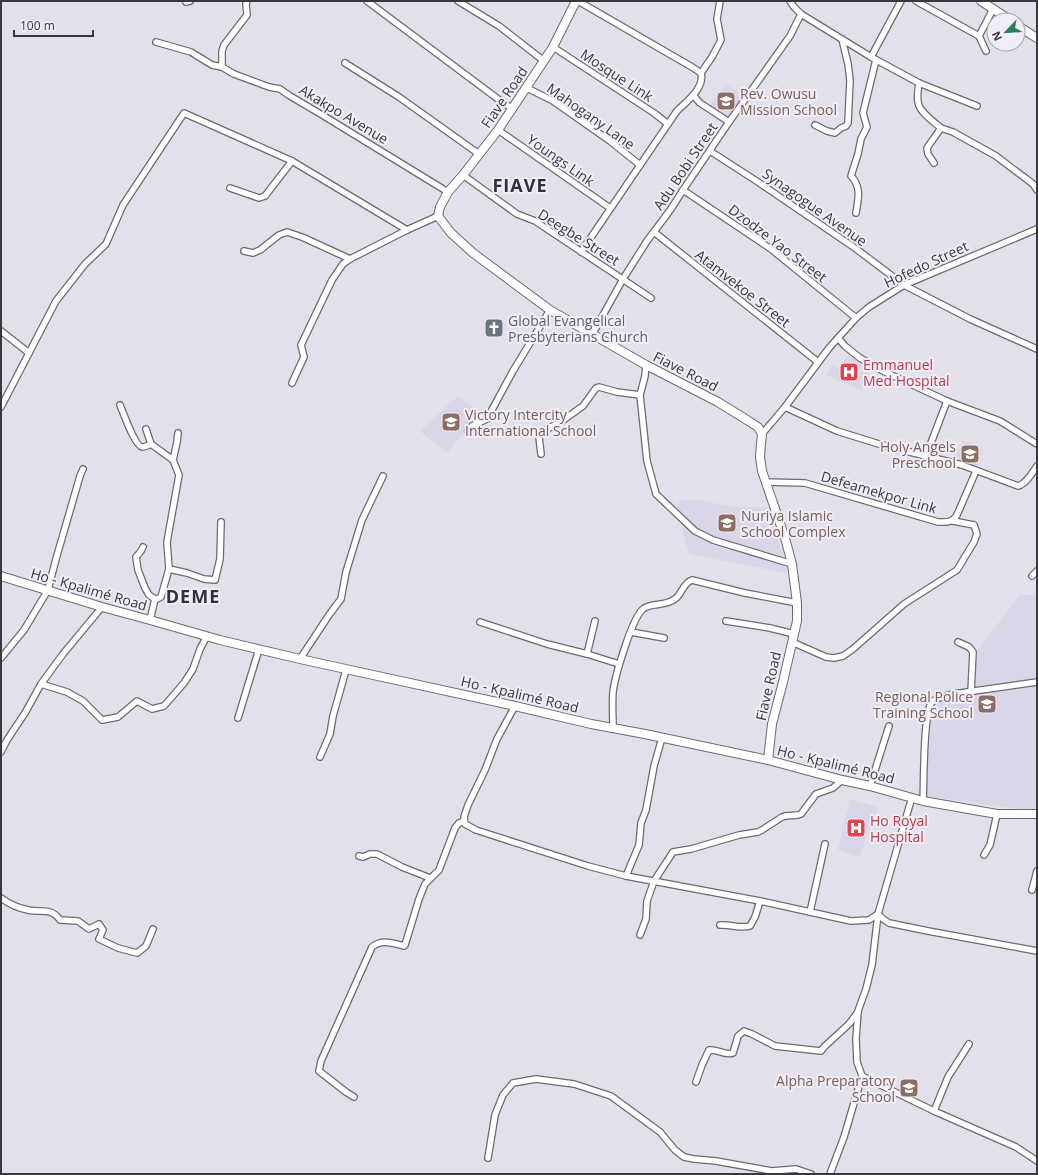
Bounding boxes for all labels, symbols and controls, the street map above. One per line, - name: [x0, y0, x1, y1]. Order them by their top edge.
- scale bar: [14, 12, 93, 38]
- north arrow: [986, 12, 1026, 52]
- text: 100 m: [20, 17, 55, 34]
- text: N: [988, 29, 1005, 44]
- street label: Mosque Link: [577, 44, 658, 106]
- street label: Fiave Road: [476, 62, 532, 132]
- street label: Mahogany Lane: [543, 79, 639, 154]
- street label: Akakpo Avenue: [296, 80, 392, 148]
- place label: Rev. Owusu Mission School: [740, 84, 837, 119]
- school or university icon: Rev. Owusu Mission School: [715, 90, 737, 112]
- street label: Adu Bobi Street: [649, 118, 721, 214]
- street label: Youngs Link: [524, 130, 599, 191]
- street label: Synagogue Avenue: [759, 164, 871, 250]
- district label: FIAVE: [492, 173, 548, 197]
- street label: Dzodze Yao Street: [725, 200, 831, 286]
- street label: Deegbe Street: [535, 204, 623, 270]
- street label: Hofedo Street: [881, 236, 971, 292]
- street label: Atamvekoe Street: [692, 245, 794, 331]
- place label: Global Evangelical Presbyterians Church: [508, 311, 648, 346]
- church icon: Global Evangelical Presbyterians Church: [483, 317, 505, 339]
- street label: Fiave Road: [650, 347, 722, 395]
- place label: Emmanuel Med Hospital: [863, 355, 949, 390]
- hospital icon: Emmanuel Med Hospital: [838, 361, 860, 383]
- place label: Victory Intercity International School: [465, 405, 596, 440]
- school or university icon: Victory Intercity International School: [440, 411, 462, 433]
- place label: Holy Angels Preschool: [880, 437, 956, 472]
- school or university icon: Holy Angels Preschool: [959, 443, 981, 465]
- street label: Defeamekpor Link: [819, 466, 940, 518]
- place label: Nuriya Islamic School Complex: [741, 506, 846, 541]
- school or university icon: Nuriya Islamic School Complex: [716, 512, 738, 534]
- street label: Ho - Kpalimé Road: [29, 563, 149, 615]
- district label: DEME: [166, 584, 220, 608]
- street label: Fiave Road: [751, 650, 785, 722]
- street label: Ho - Kpalimé Road: [459, 671, 581, 717]
- place label: Regional Police Training School: [873, 687, 973, 722]
- school or university icon: Regional Police Training School: [976, 693, 998, 715]
- street label: Ho - Kpalimé Road: [775, 740, 897, 788]
- place label: Ho Royal Hospital: [870, 811, 928, 846]
- hospital icon: Ho Royal Hospital: [845, 817, 867, 839]
- place label: Alpha Preparatory School: [776, 1071, 896, 1106]
- school or university icon: Alpha Preparatory School: [898, 1077, 920, 1099]

